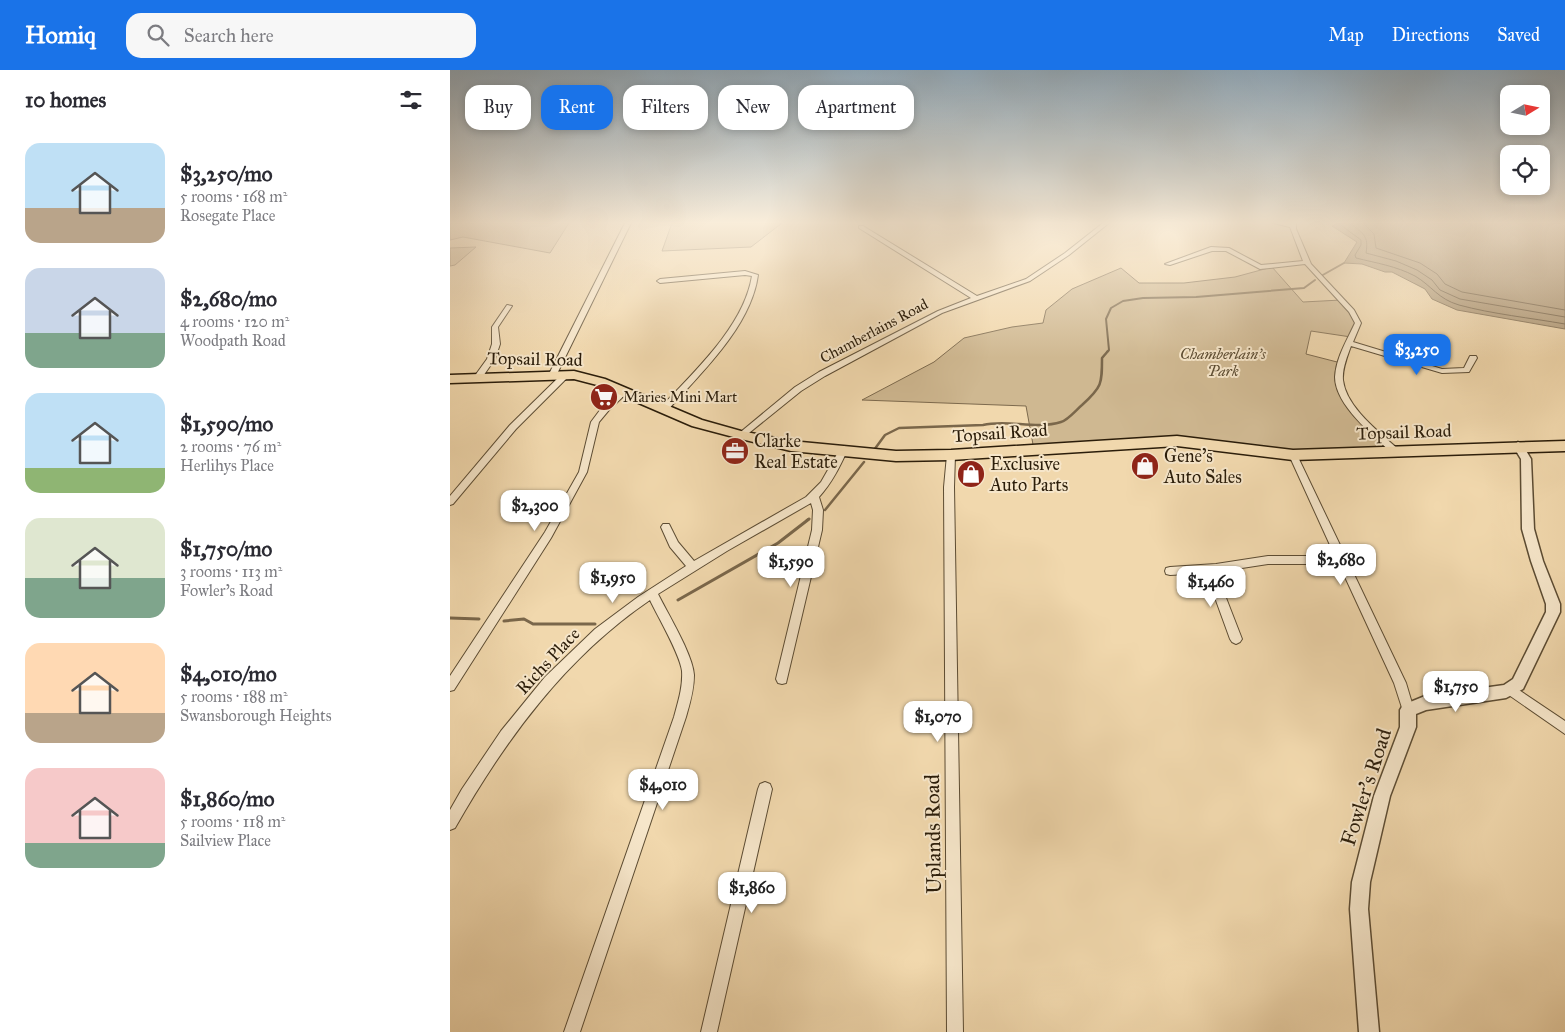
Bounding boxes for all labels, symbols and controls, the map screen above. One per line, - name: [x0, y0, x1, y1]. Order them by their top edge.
- search box: [126, 13, 476, 58]
- text: Homiq: [25, 20, 96, 50]
- icon: search: [144, 21, 172, 49]
- text: Search here: [184, 24, 274, 47]
- text: Map: [1328, 24, 1364, 46]
- text: Directions: [1392, 24, 1469, 46]
- text: Saved: [1497, 24, 1540, 46]
- chip: Buy: [465, 85, 531, 130]
- chip: Rent: [541, 85, 613, 130]
- chip: Filters: [623, 85, 708, 130]
- chip: New: [718, 85, 788, 130]
- chip: Apartment: [798, 85, 914, 130]
- north arrow: [1500, 85, 1550, 135]
- map controls: [1500, 85, 1550, 195]
- icon: filters: [397, 86, 425, 114]
- text: 10 homes: [25, 87, 106, 113]
- button: locate: [1500, 145, 1550, 195]
- text: $3,250/mo: [180, 161, 273, 187]
- icon: home: [65, 163, 125, 223]
- text: 5 rooms · 168 m²: [180, 187, 287, 206]
- text: Rosegate Place: [180, 206, 275, 225]
- text: $2,680/mo: [180, 286, 277, 312]
- icon: home: [65, 288, 125, 348]
- street label: Chamberlains Road: [817, 295, 932, 367]
- text: 4 rooms · 120 m²: [180, 312, 289, 331]
- text: Woodpath Road: [180, 331, 286, 350]
- pin: $3,250: [1376, 334, 1458, 376]
- text: $3,250: [1395, 340, 1439, 359]
- park label: Chamberlain's Park: [1180, 345, 1267, 380]
- street label: Topsail Road: [487, 347, 583, 371]
- supermarket icon: Maries Mini Mart: [589, 382, 619, 412]
- place label: Maries Mini Mart: [623, 388, 738, 406]
- text: $1,590/mo: [180, 411, 273, 437]
- icon: home: [65, 413, 125, 473]
- street label: Topsail Road: [952, 419, 1048, 447]
- street label: Topsail Road: [1356, 419, 1452, 445]
- place label: Clarke Real Estate: [754, 430, 838, 473]
- office icon: Clarke Real Estate: [720, 436, 750, 466]
- text: 2 rooms · 76 m²: [180, 437, 281, 456]
- place label: Gene's Auto Sales: [1163, 445, 1242, 488]
- shop icon: Gene's Auto Sales: [1130, 451, 1160, 481]
- place label: Exclusive Auto Parts: [989, 453, 1068, 496]
- text: Herlihys Place: [180, 456, 274, 475]
- shop icon: Exclusive Auto Parts: [956, 459, 986, 489]
- pin: $2,300: [494, 490, 576, 532]
- text: $2,300: [512, 496, 558, 515]
- text: $1,750/mo: [180, 536, 272, 562]
- icon: home: [65, 538, 125, 598]
- pin: $2,680: [1300, 544, 1382, 586]
- pin: $1,590: [750, 546, 832, 588]
- text: $2,680: [1317, 550, 1365, 569]
- text: $1,590: [768, 552, 814, 571]
- text: 3 rooms · 113 m²: [180, 562, 282, 581]
- pin: $1,950: [572, 562, 654, 604]
- pin: $1,460: [1170, 566, 1252, 608]
- text: $1,950: [590, 568, 636, 587]
- text: $1,460: [1188, 572, 1234, 591]
- text: Fowler's Road: [180, 581, 273, 600]
- street label: Richs Place: [511, 623, 585, 699]
- text: $4,010/mo: [180, 661, 277, 687]
- icon: home: [65, 663, 125, 723]
- pin: $1,750: [1415, 670, 1497, 713]
- text: $1,750: [1434, 677, 1478, 696]
- text: 5 rooms · 188 m²: [180, 687, 288, 706]
- pin: $1,070: [897, 700, 979, 743]
- text: Swansborough Heights: [180, 706, 332, 725]
- text: $1,070: [914, 707, 962, 726]
- street label: Fowler's Road: [1335, 725, 1397, 849]
- pin: $4,010: [622, 768, 704, 811]
- street label: Uplands Road: [919, 773, 947, 894]
- text: $4,010: [639, 775, 687, 794]
- text: $1,860/mo: [180, 786, 274, 812]
- icon: home: [65, 788, 125, 848]
- text: 5 rooms · 118 m²: [180, 812, 285, 831]
- text: Sailview Place: [180, 831, 271, 850]
- pin: $1,860: [711, 872, 793, 914]
- text: $1,860: [729, 878, 775, 897]

